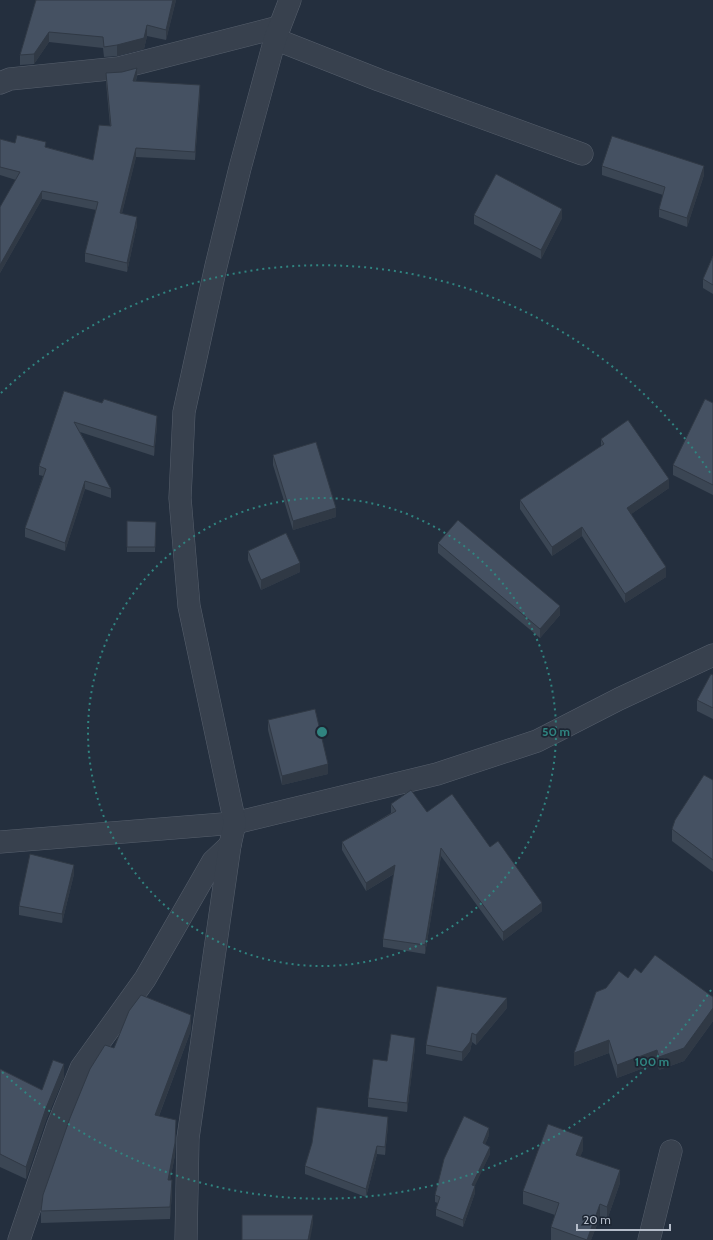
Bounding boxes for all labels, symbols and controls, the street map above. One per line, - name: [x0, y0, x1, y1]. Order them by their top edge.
- text: 50 m: [542, 724, 570, 739]
- centre of rings: [315, 725, 329, 739]
- text: 100 m: [635, 1054, 669, 1069]
- scale bar: [577, 1206, 670, 1232]
- text: 20 m: [583, 1212, 611, 1227]

